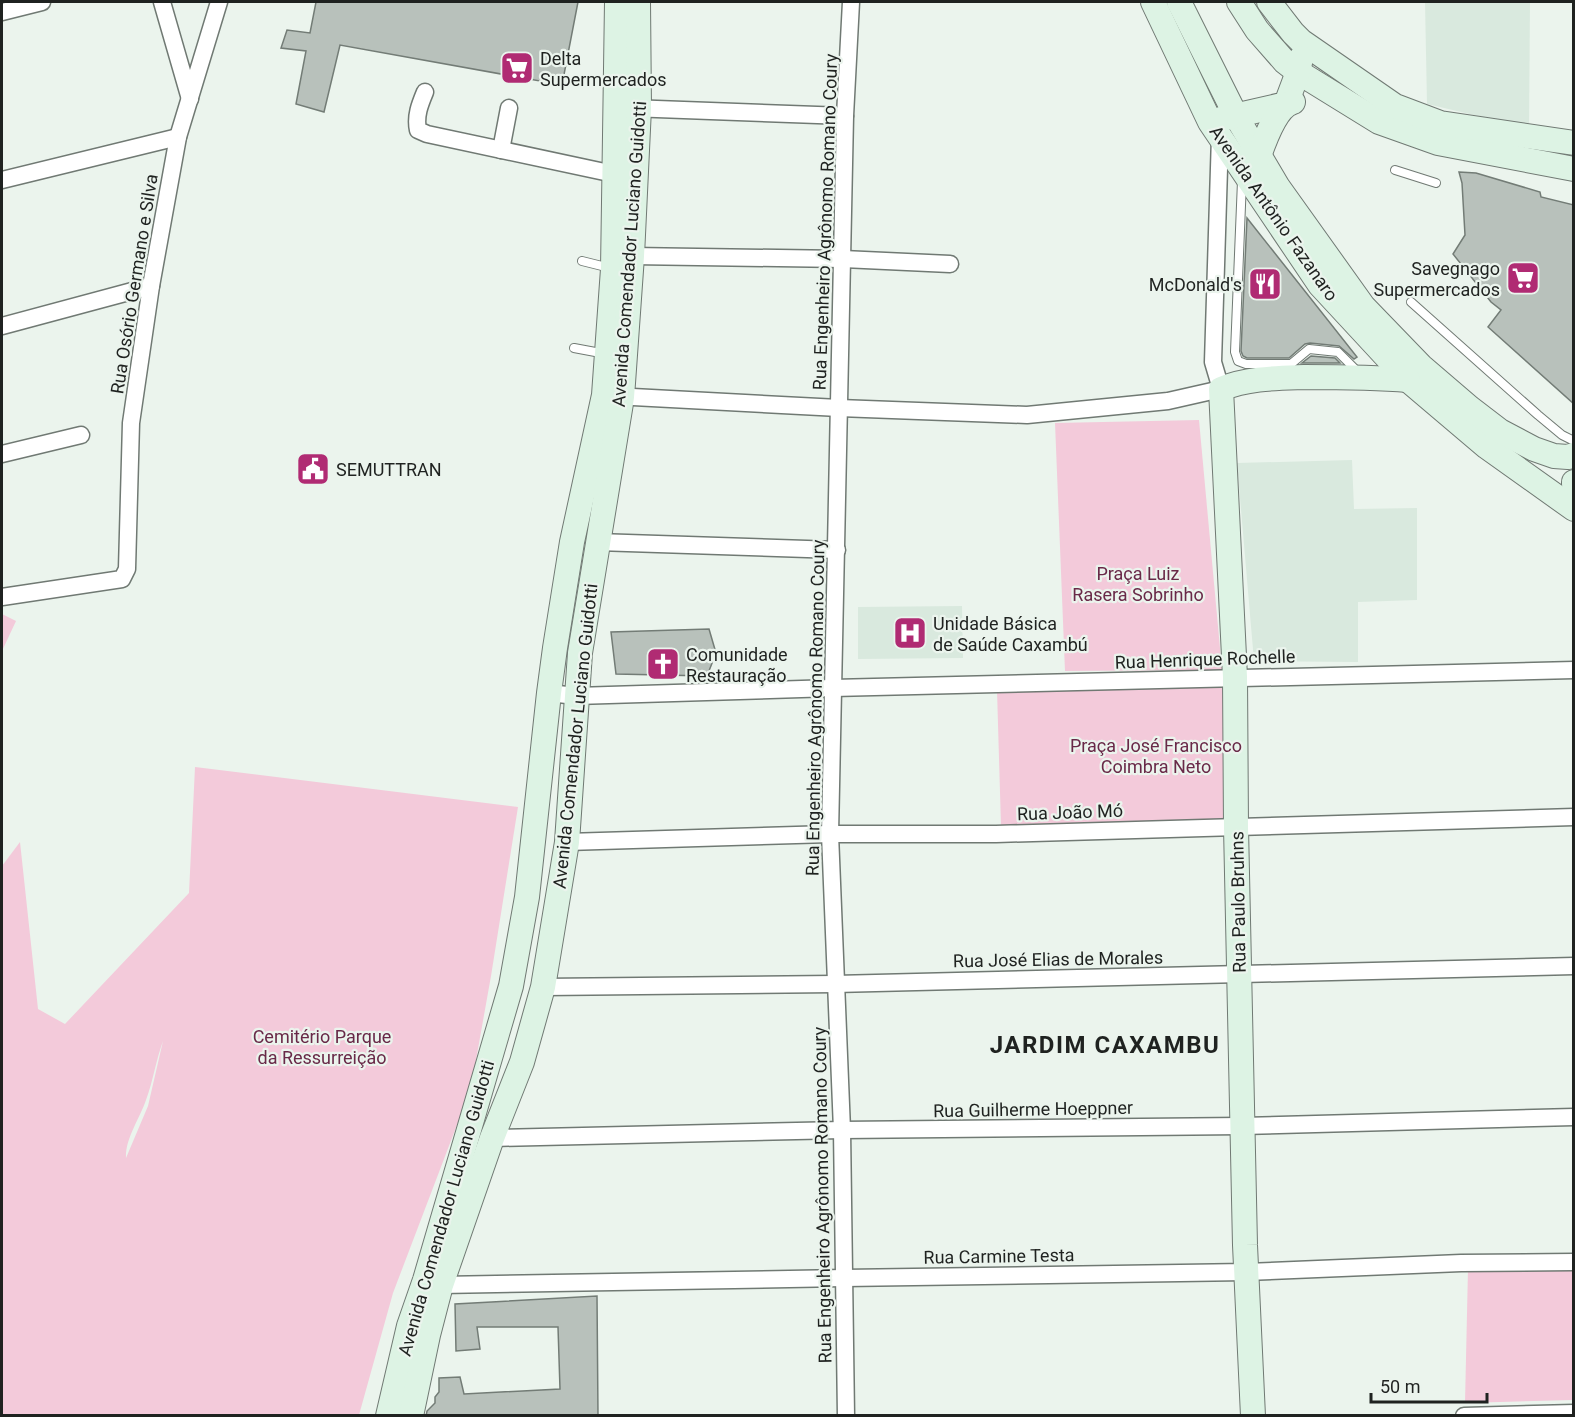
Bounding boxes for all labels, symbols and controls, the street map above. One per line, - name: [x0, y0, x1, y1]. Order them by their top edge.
- place label: Delta Supermercados: [540, 48, 667, 90]
- supermarket icon: Delta Supermercados: [499, 50, 535, 86]
- street label: Rua Engenheiro Agrônomo Romano Coury: [809, 53, 841, 391]
- street label: Avenida Comendador Luciano Guidotti: [608, 100, 650, 408]
- street label: Avenida Antônio Fazanaro: [1205, 121, 1343, 305]
- street label: Rua Osório Germano e Silva: [106, 173, 162, 395]
- place label: Savegnago Supermercados: [1373, 258, 1500, 300]
- supermarket icon: Savegnago Supermercados: [1505, 260, 1541, 296]
- restaurant icon: McDonald's: [1247, 266, 1283, 302]
- place label: McDonald's: [1149, 274, 1242, 295]
- public building icon: SEMUTTRAN: [295, 451, 331, 487]
- place label: SEMUTTRAN: [336, 459, 442, 480]
- street label: Rua Engenheiro Agrônomo Romano Coury: [802, 539, 828, 876]
- park label: Praça Luiz Rasera Sobrinho: [1072, 563, 1204, 605]
- street label: Avenida Comendador Luciano Guidotti: [549, 582, 601, 890]
- place label: Unidade Básica de Saúde Caxambú: [933, 613, 1088, 655]
- hospital icon: Unidade Básica de Saúde Caxambú: [892, 615, 928, 651]
- place label: Comunidade Restauração: [686, 644, 788, 686]
- street label: Rua Henrique Rochelle: [1114, 645, 1296, 673]
- church icon: Comunidade Restauração: [645, 646, 681, 682]
- park label: Praça José Francisco Coimbra Neto: [1070, 735, 1242, 777]
- street label: Rua João Mó: [1017, 800, 1123, 824]
- street label: Rua Paulo Bruhns: [1226, 831, 1250, 973]
- street label: Rua José Elias de Morales: [953, 947, 1163, 971]
- park label: Cemitério Parque da Ressurreição: [253, 1026, 391, 1068]
- street label: Rua Engenheiro Agrônomo Romano Coury: [809, 1026, 835, 1363]
- district label: JARDIM CAXAMBU: [990, 1031, 1220, 1059]
- street label: Avenida Comendador Luciano Guidotti: [394, 1058, 498, 1358]
- street label: Rua Guilherme Hoeppner: [933, 1097, 1133, 1121]
- street label: Rua Carmine Testa: [923, 1244, 1075, 1268]
- scale bar: [1371, 1366, 1486, 1404]
- text: 50 m: [1380, 1376, 1420, 1397]

